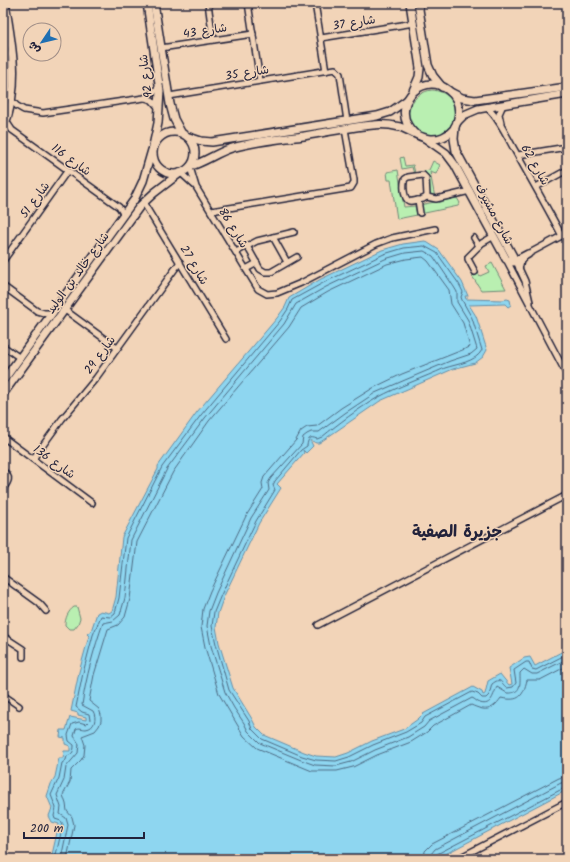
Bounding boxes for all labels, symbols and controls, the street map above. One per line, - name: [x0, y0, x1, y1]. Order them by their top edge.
- street label: شارع 37: [331, 10, 377, 36]
- street label: شارع 43: [182, 18, 228, 44]
- north arrow: [22, 22, 62, 62]
- text: ش: [24, 37, 45, 57]
- street label: شارع 92: [134, 53, 158, 99]
- street label: شارع 35: [224, 60, 270, 86]
- street label: شارع 116: [47, 139, 95, 181]
- street label: شارع 62: [516, 141, 554, 189]
- street label: شارع 51: [15, 178, 55, 222]
- street label: شارع مشيرف: [470, 180, 518, 248]
- street label: شارع 86: [213, 204, 253, 252]
- street label: شارع خالد بن الوليد: [42, 228, 114, 318]
- street label: شارع 27: [175, 242, 213, 288]
- street label: شارع 29: [79, 332, 121, 378]
- street label: شارع 136: [29, 440, 79, 484]
- district label: جزيرة الصفية: [412, 520, 502, 545]
- scale bar: [24, 814, 144, 840]
- text: 200 m: [30, 819, 64, 838]

